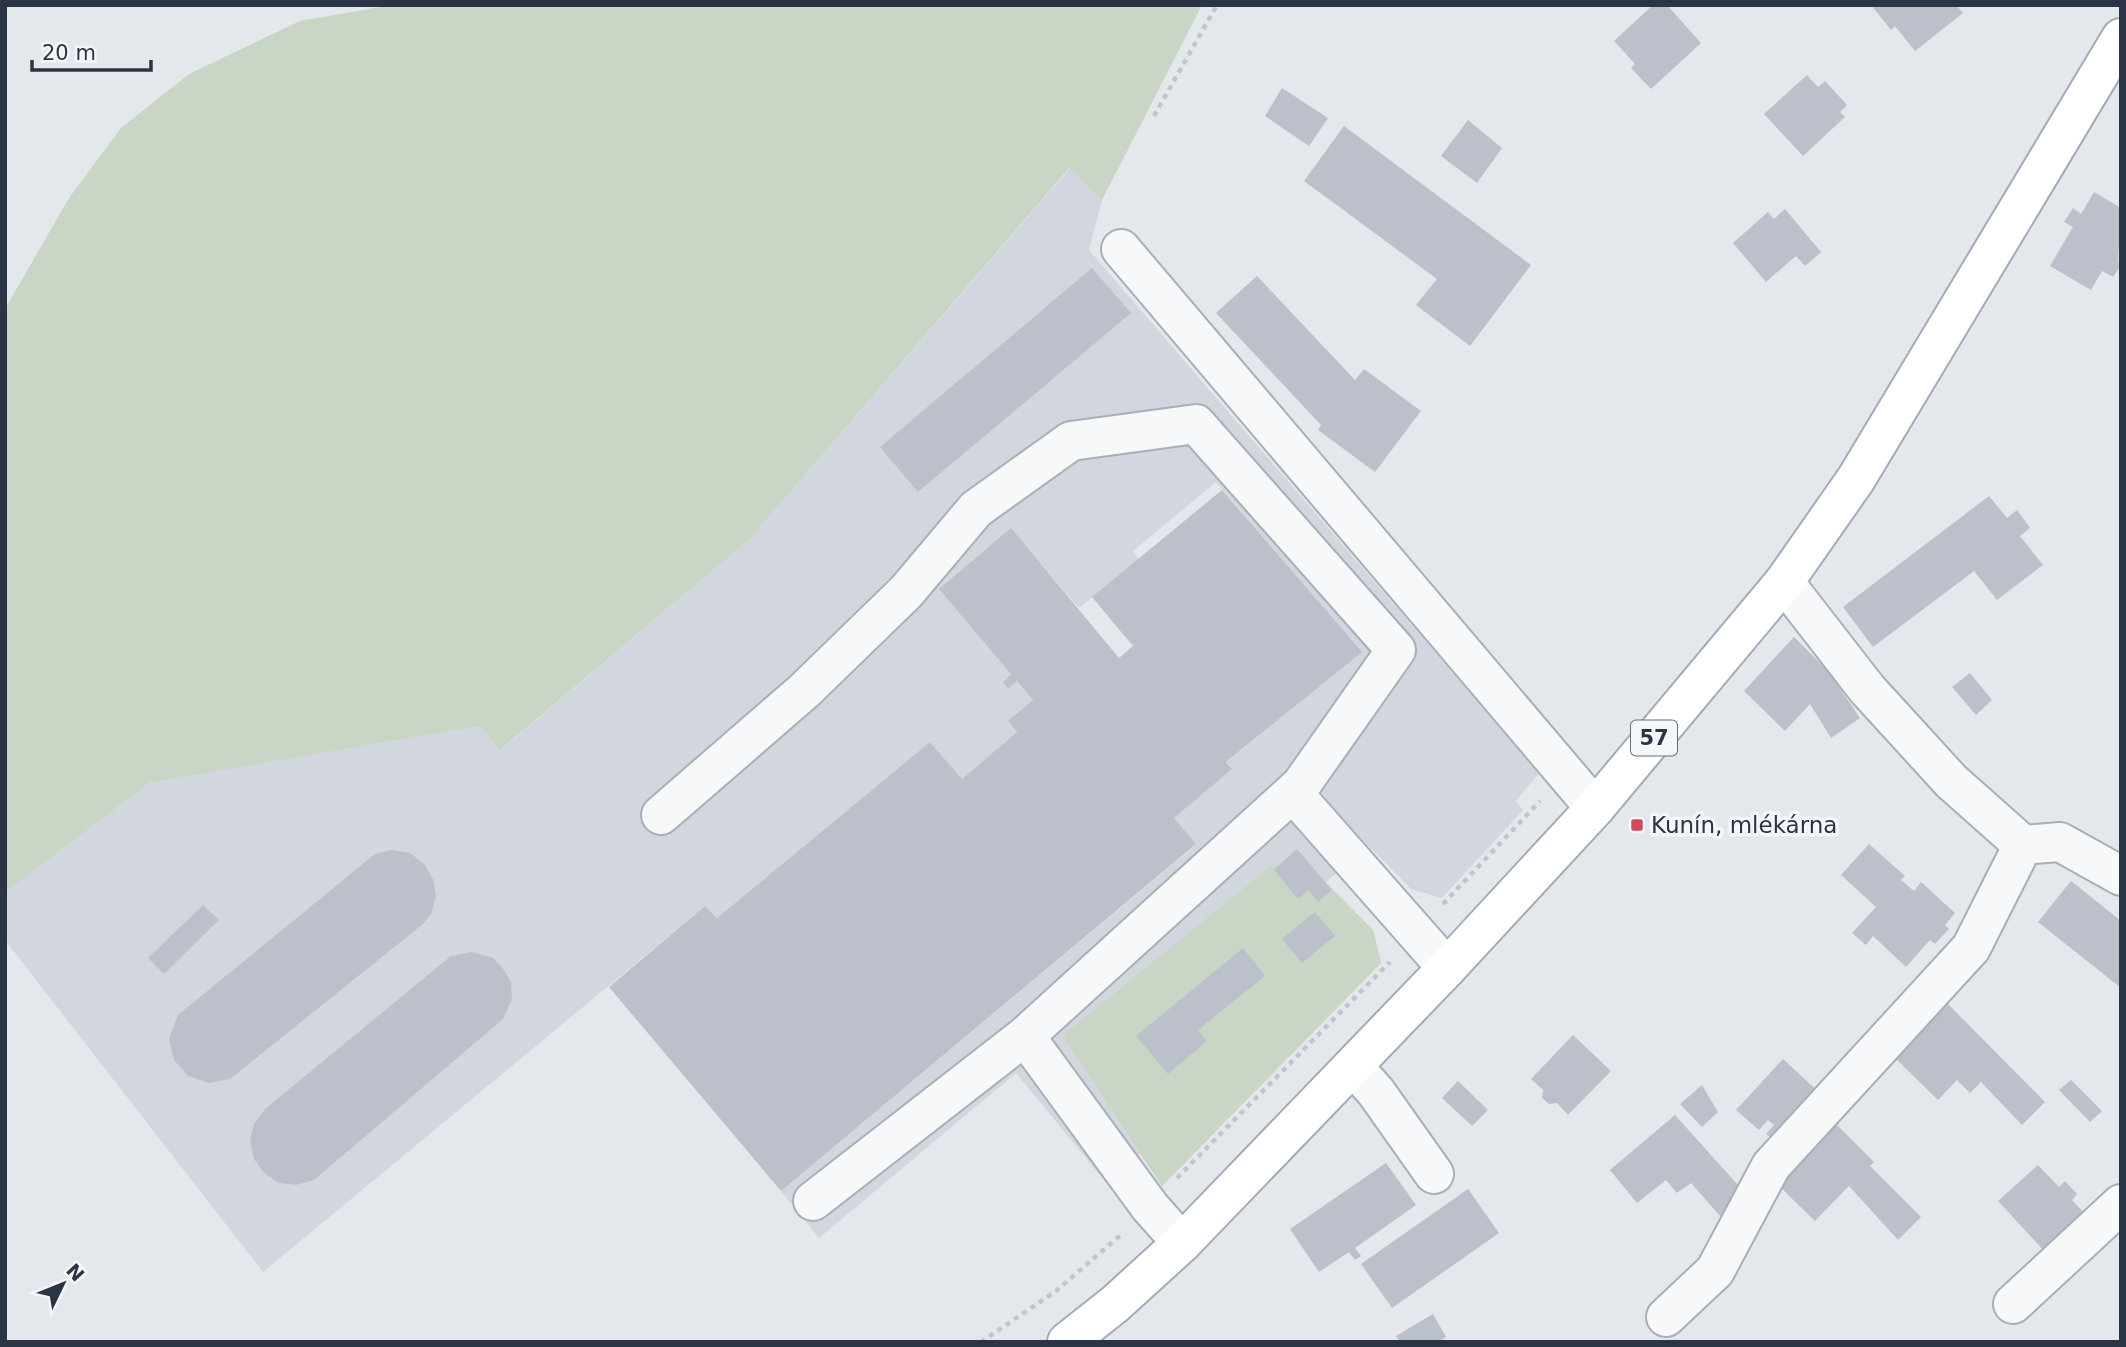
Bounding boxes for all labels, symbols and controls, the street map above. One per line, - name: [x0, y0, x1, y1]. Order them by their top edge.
- scale bar: [32, 28, 150, 72]
- text: 20 m: [42, 41, 96, 65]
- road number: 57: [1631, 720, 1677, 756]
- place label: Kunín, mlékárna: [1651, 812, 1837, 838]
- marker: Kunín, mlékárna: [1629, 817, 1645, 833]
- north arrow: [28, 1249, 98, 1319]
- text: N: [62, 1259, 89, 1286]

